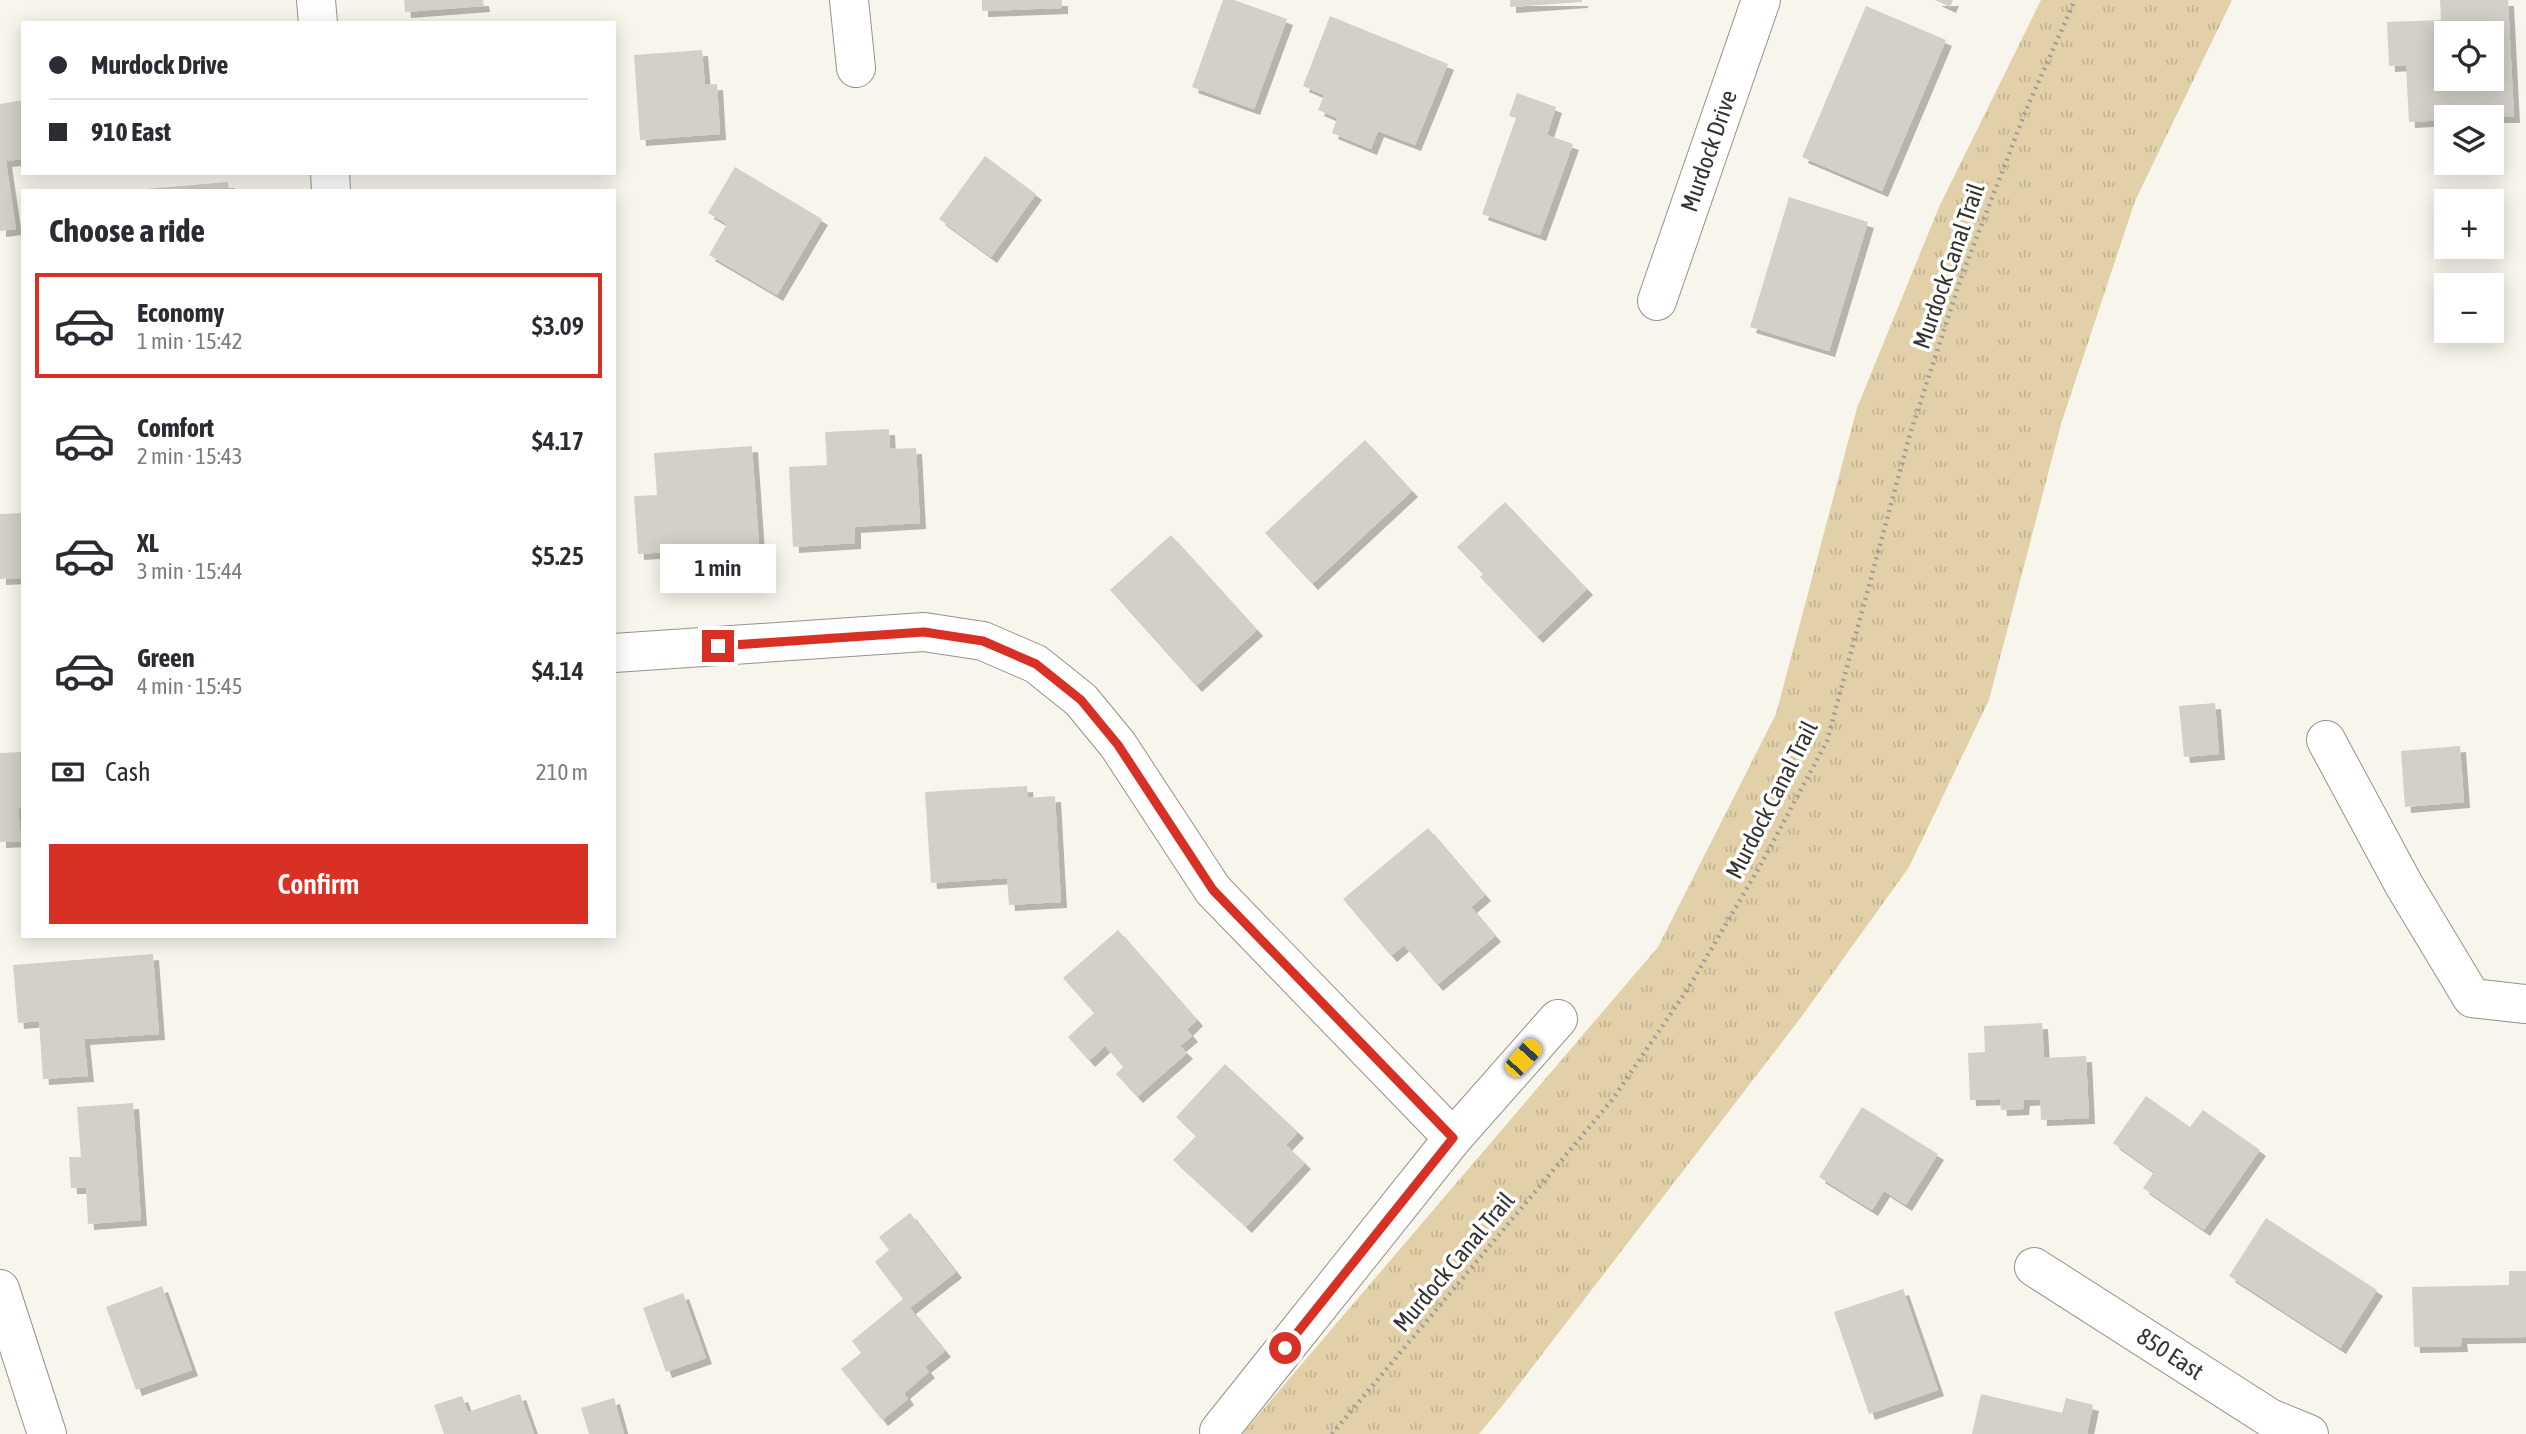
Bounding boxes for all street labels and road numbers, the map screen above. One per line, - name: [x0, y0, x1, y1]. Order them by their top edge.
- street label: Murdock Drive: [1675, 87, 1742, 215]
- street label: Murdock Canal Trail: [1908, 179, 1990, 352]
- street label: Murdock Canal Trail: [1720, 716, 1823, 883]
- street label: Murdock Canal Trail: [1388, 1186, 1520, 1337]
- street label: 850 East: [2132, 1322, 2209, 1385]

